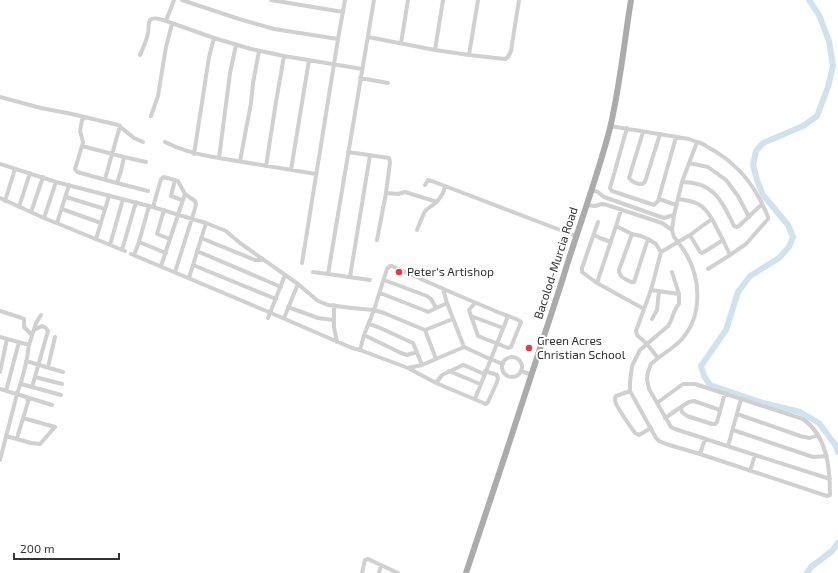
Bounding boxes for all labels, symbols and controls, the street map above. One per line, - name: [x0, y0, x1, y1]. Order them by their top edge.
- street label: Bacolod-Murcia Road: [530, 205, 580, 321]
- place label: Peter's Artishop: [407, 264, 494, 278]
- marker: Peter's Artishop: [394, 267, 404, 277]
- place label: Green Acres Christian School: [537, 333, 626, 361]
- marker: Green Acres Christian School: [524, 343, 534, 353]
- scale bar: [14, 535, 119, 561]
- text: 200 m: [20, 541, 54, 555]

